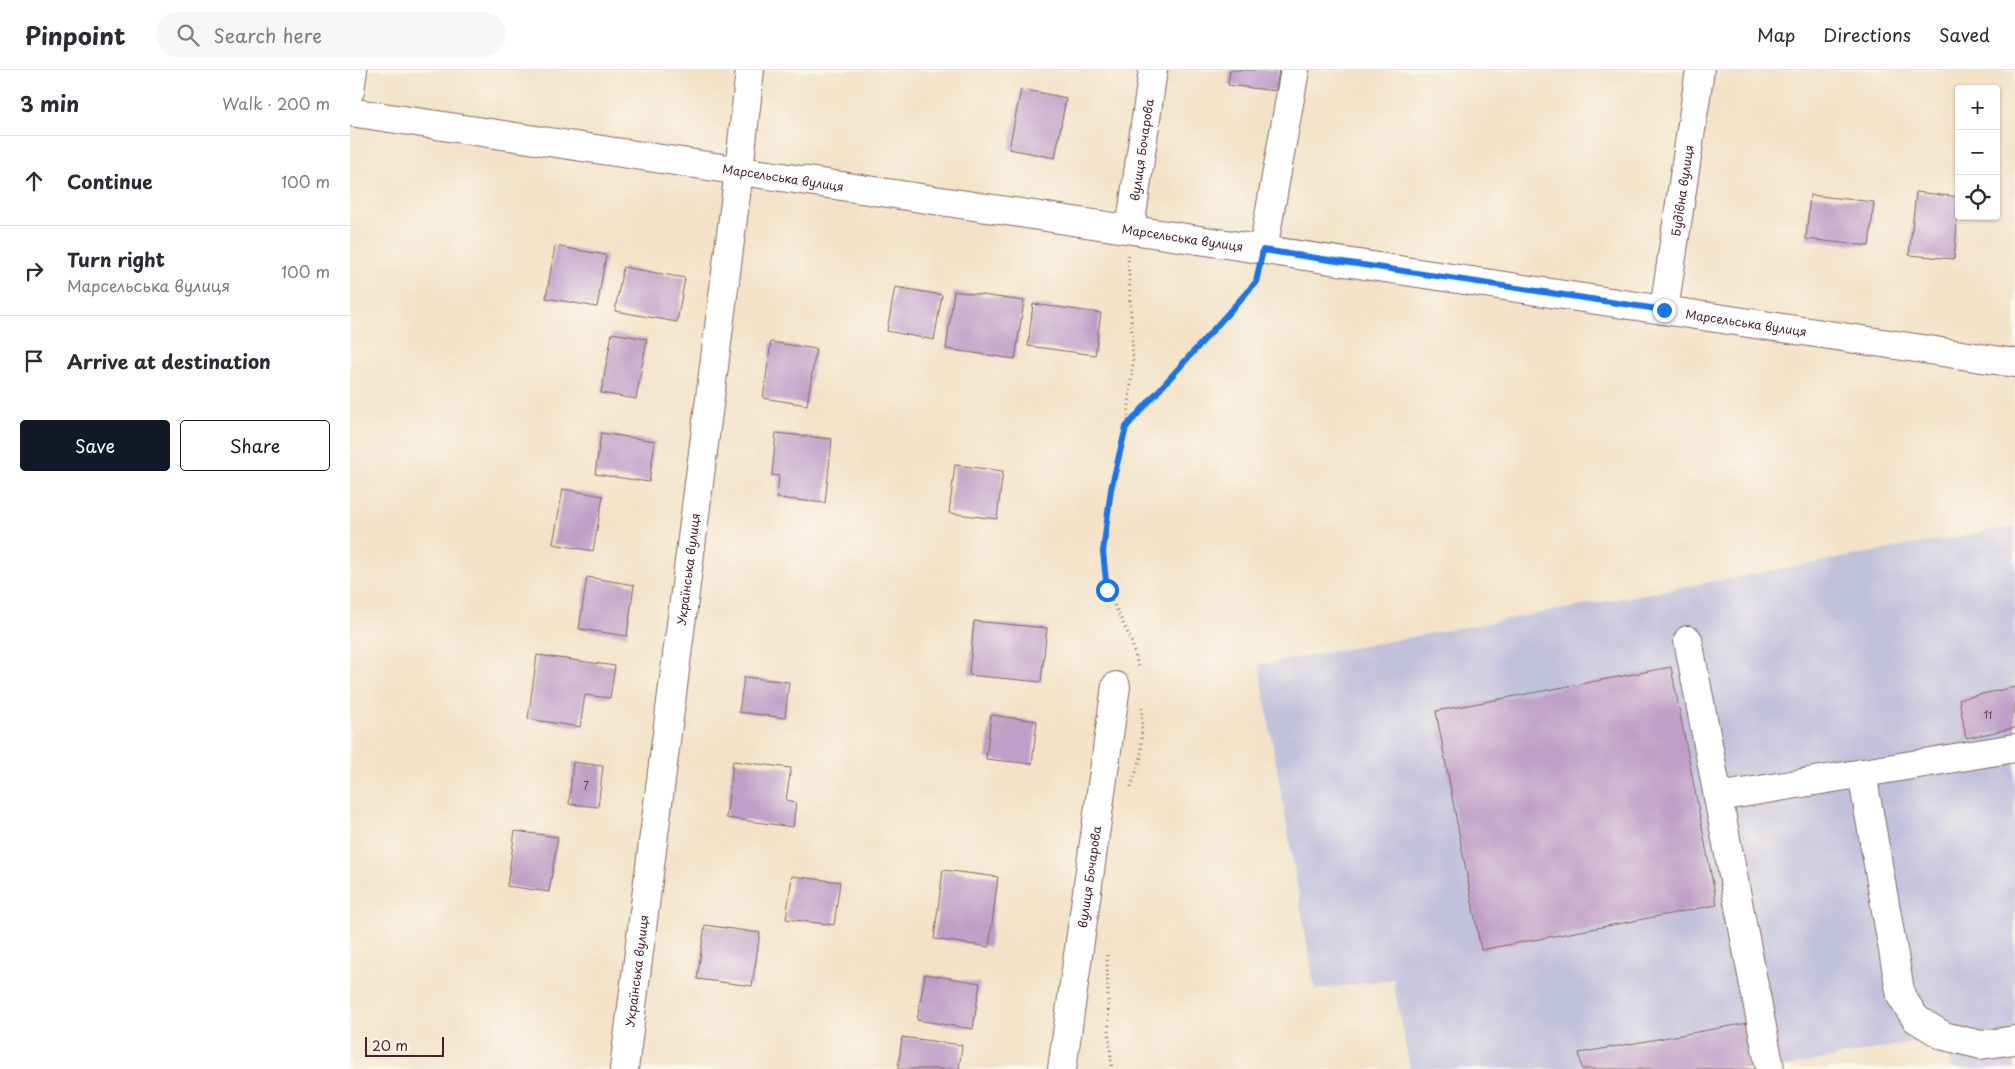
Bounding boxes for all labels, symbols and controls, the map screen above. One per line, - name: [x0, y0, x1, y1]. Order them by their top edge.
- search box: [156, 12, 506, 57]
- text: Pinpoint: [25, 17, 126, 53]
- icon: search: [174, 21, 202, 49]
- text: Search here: [214, 21, 322, 49]
- text: Map: [1757, 21, 1795, 48]
- text: Directions: [1823, 21, 1911, 48]
- text: Saved: [1939, 21, 1990, 48]
- map controls: [1955, 85, 2000, 220]
- button: +: [1955, 85, 2000, 130]
- text: 3 min: [20, 87, 79, 119]
- text: Walk · 200 m: [222, 91, 330, 115]
- street label: вулиця Бочарова: [1125, 97, 1158, 202]
- button: −: [1955, 130, 2000, 175]
- street label: Будівна вулиця: [1666, 143, 1698, 237]
- street label: Марсельська вулиця: [721, 159, 845, 195]
- icon: ahead: [20, 167, 48, 195]
- text: Continue: [67, 167, 153, 195]
- text: 100 m: [281, 169, 330, 193]
- button: locate: [1955, 175, 2000, 220]
- street label: Марсельська вулиця: [1121, 219, 1244, 256]
- text: Turn right: [67, 245, 165, 273]
- icon: right: [20, 257, 48, 285]
- text: 100 m: [281, 259, 330, 283]
- text: Марсельська вулиця: [67, 273, 230, 297]
- route end: [1653, 299, 1676, 322]
- street label: Марсельська вулиця: [1684, 304, 1808, 341]
- icon: arrive: [20, 347, 48, 375]
- text: Arrive at destination: [67, 347, 271, 375]
- button: Save: [20, 420, 170, 471]
- button: Share: [180, 420, 330, 471]
- street label: Українська вулиця: [672, 512, 704, 626]
- route start: [1096, 579, 1119, 602]
- house number: 11: [1984, 707, 1992, 722]
- house number: 7: [583, 778, 589, 793]
- street label: вулиця Бочарова: [1073, 824, 1105, 929]
- street label: Українська вулиця: [620, 914, 653, 1028]
- scale bar: [365, 1034, 444, 1057]
- text: 20 m: [372, 1035, 408, 1056]

